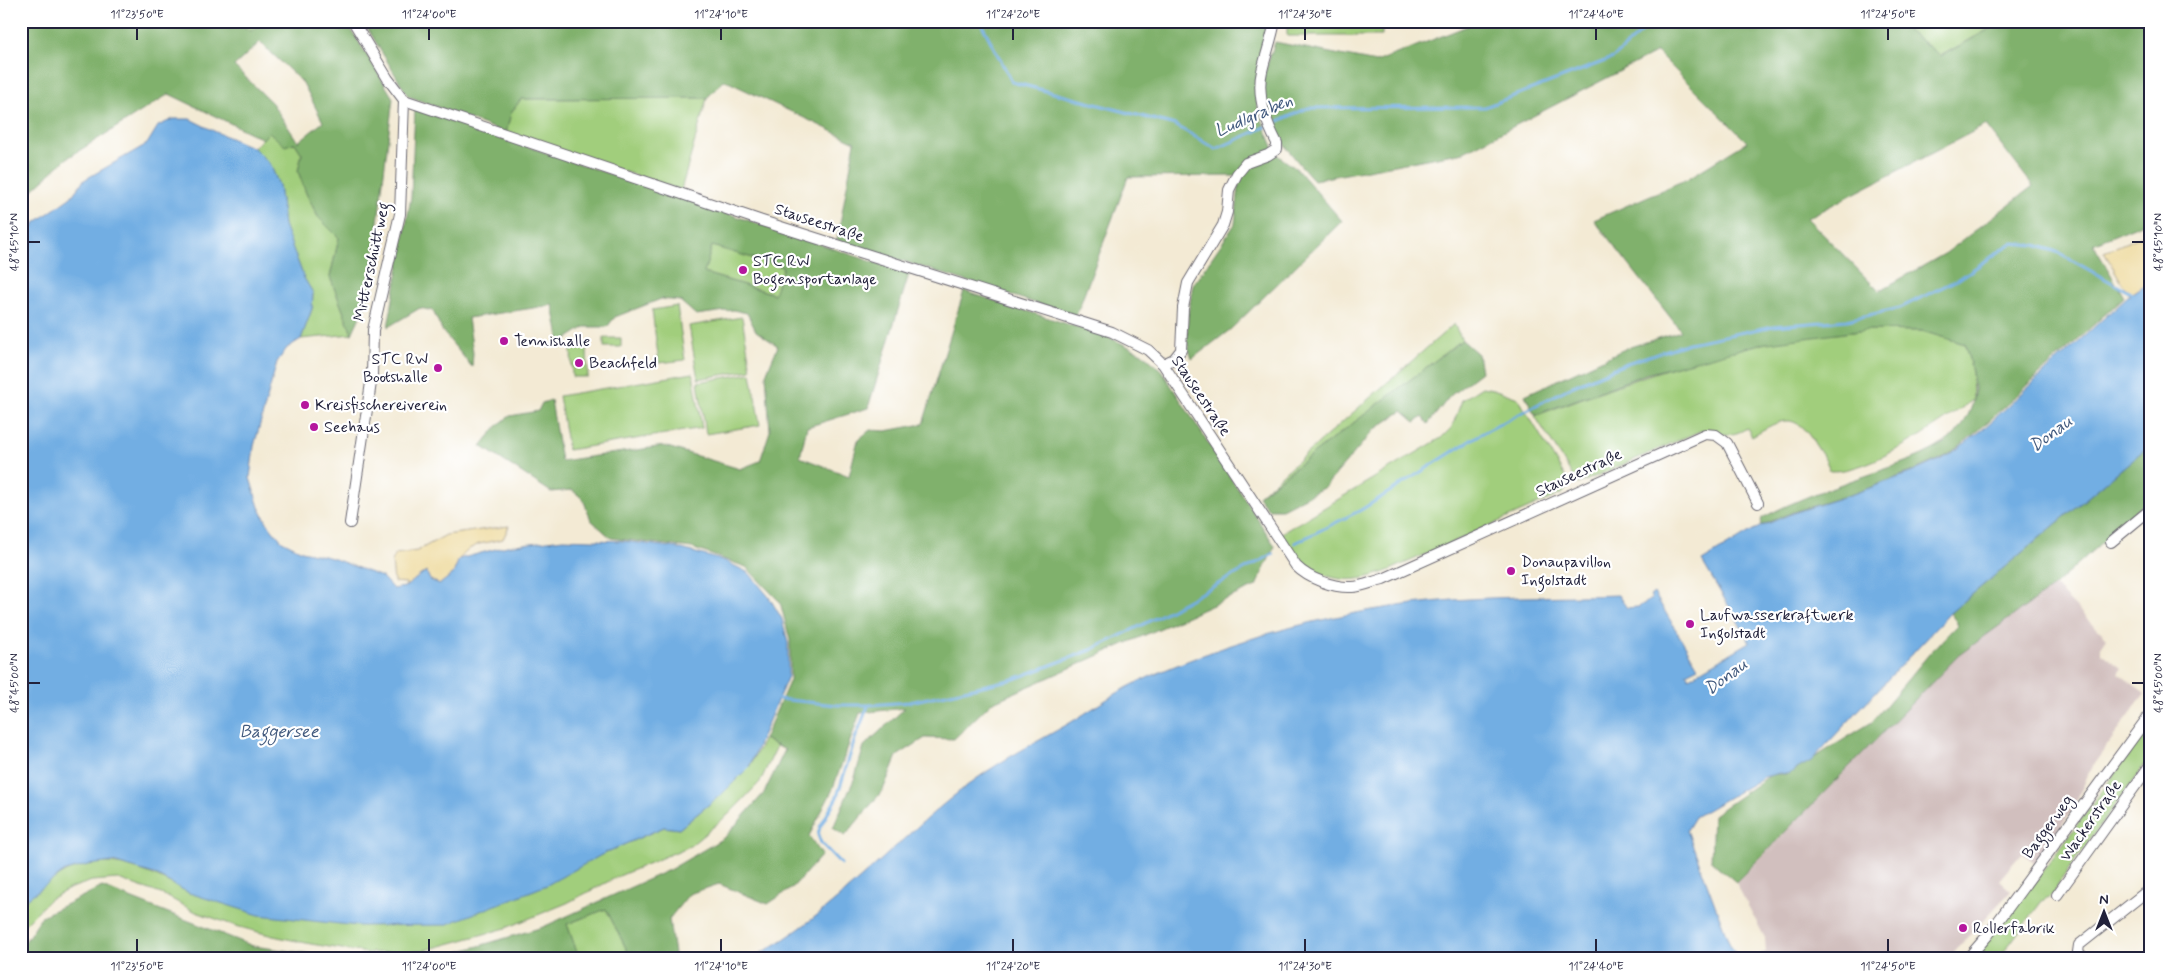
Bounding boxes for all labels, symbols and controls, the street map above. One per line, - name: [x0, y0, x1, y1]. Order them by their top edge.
- text: 11°23'50"E: [110, 7, 164, 23]
- text: 11°24'00"E: [401, 7, 457, 23]
- text: 11°24'10"E: [694, 7, 748, 23]
- text: 11°24'20"E: [986, 7, 1040, 23]
- text: 11°24'30"E: [1278, 7, 1332, 23]
- text: 11°24'40"E: [1568, 7, 1624, 23]
- text: 11°24'50"E: [1860, 7, 1916, 23]
- water label: Ludlgraben: [1211, 89, 1297, 143]
- street label: Stauseestraße: [772, 199, 866, 247]
- street label: Mitterschüttweg: [349, 200, 396, 324]
- text: 48°45'10"N: [7, 213, 23, 271]
- text: 48°45'10"N: [2151, 213, 2167, 271]
- place label: STC RW Bogensportanlage: [753, 251, 877, 291]
- marker: STC RW Bogensportanlage: [737, 264, 749, 276]
- place label: Tennishalle: [514, 331, 590, 352]
- marker: Tennishalle: [498, 335, 510, 347]
- place label: STC RW Bootshalle: [363, 349, 428, 388]
- street label: Stauseestraße: [1166, 352, 1236, 440]
- place label: Beachfeld: [589, 353, 657, 374]
- marker: Beachfeld: [573, 357, 585, 369]
- marker: STC RW Bootshalle: [432, 362, 444, 374]
- place label: Kreisfischereiverein: [315, 395, 447, 416]
- marker: Kreisfischereiverein: [299, 399, 311, 411]
- water label: Donau: [2024, 410, 2078, 458]
- place label: Seehaus: [324, 417, 380, 438]
- marker: Seehaus: [308, 421, 320, 433]
- street label: Stauseestraße: [1532, 444, 1626, 502]
- place label: Donaupavillon Ingolstadt: [1521, 552, 1611, 592]
- marker: Donaupavillon Ingolstadt: [1505, 565, 1517, 577]
- place label: Laufwasserkraftwerk Ingolstadt: [1700, 605, 1854, 645]
- marker: Laufwasserkraftwerk Ingolstadt: [1684, 618, 1696, 630]
- text: 48°45'00"N: [7, 653, 23, 713]
- water label: Donau: [1699, 653, 1753, 701]
- text: 48°45'00"N: [2151, 653, 2167, 713]
- water label: Baggersee: [239, 720, 320, 746]
- street label: Wackerstraße: [2055, 776, 2127, 866]
- street label: Baggerweg: [2018, 791, 2079, 864]
- north arrow: [2080, 886, 2130, 936]
- text: N: [2099, 891, 2109, 909]
- place label: Rollerfabrik: [1973, 918, 2055, 939]
- marker: Rollerfabrik: [1957, 922, 1969, 934]
- text: 11°23'50"E: [110, 959, 164, 975]
- text: 11°24'00"E: [401, 959, 457, 975]
- text: 11°24'10"E: [694, 959, 748, 975]
- text: 11°24'20"E: [986, 959, 1040, 975]
- text: 11°24'30"E: [1278, 959, 1332, 975]
- text: 11°24'40"E: [1568, 959, 1624, 975]
- text: 11°24'50"E: [1860, 959, 1916, 975]

